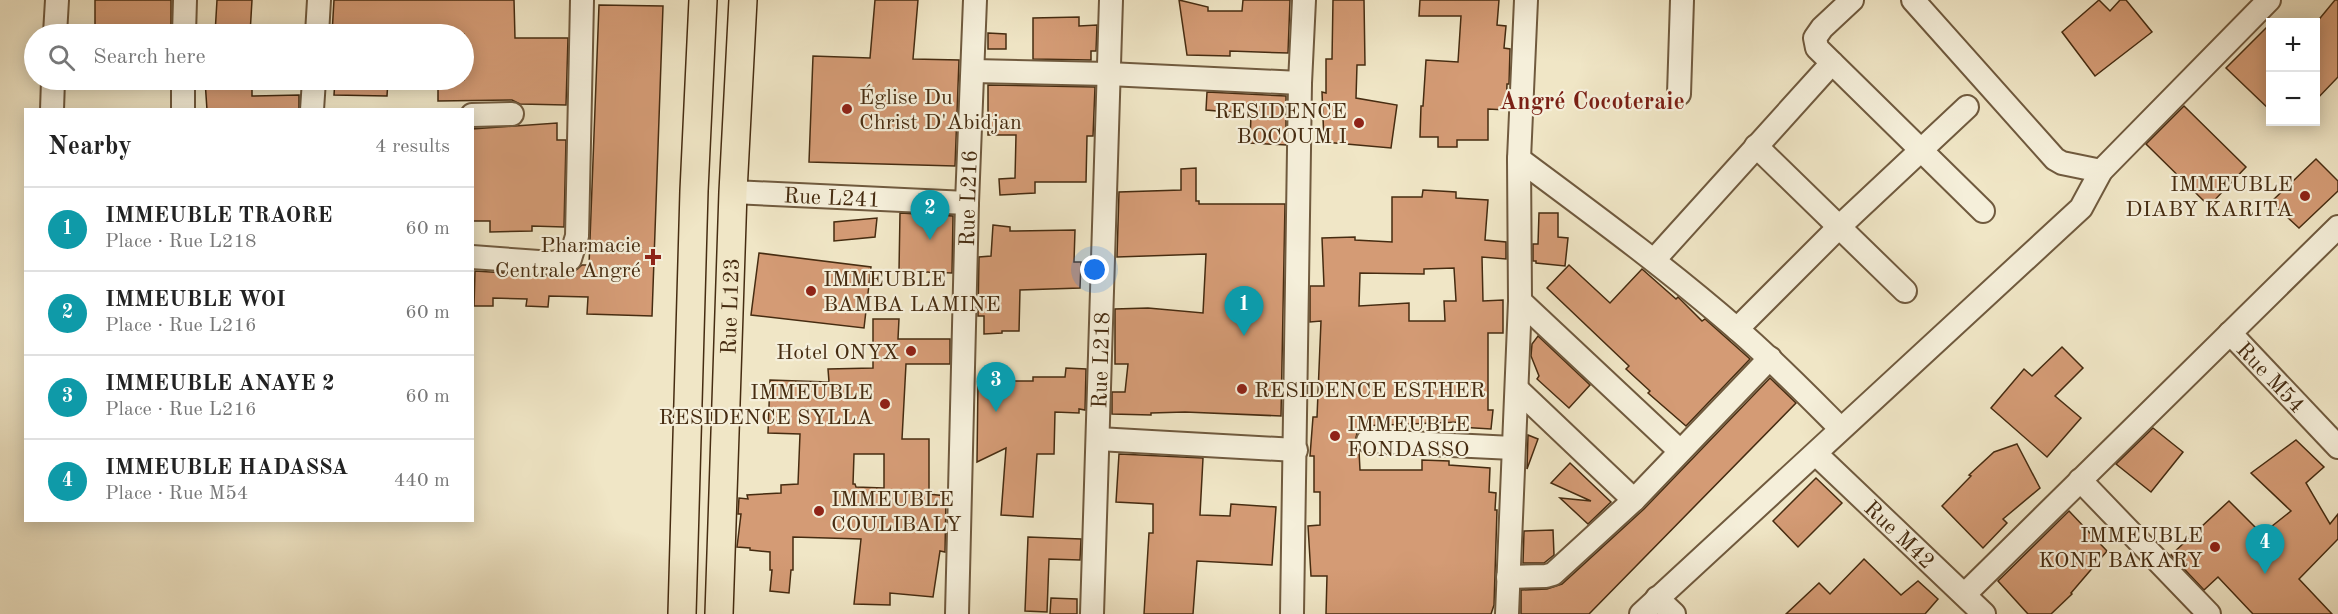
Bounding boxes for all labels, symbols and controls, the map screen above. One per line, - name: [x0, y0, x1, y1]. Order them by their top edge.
- map controls: [2266, 18, 2320, 126]
- button: +: [2266, 18, 2320, 72]
- search box: [24, 24, 474, 90]
- icon: search: [45, 41, 78, 74]
- text: Search here: [93, 46, 206, 68]
- button: −: [2266, 72, 2320, 126]
- place label: Église Du Christ D'Abidjan: [859, 84, 1022, 134]
- district label: Angré Cocoteraie: [1499, 91, 1685, 115]
- place label: RESIDENCE BOCOUM I: [1215, 101, 1347, 148]
- marker: Église Du Christ D'Abidjan: [840, 102, 854, 116]
- marker: RESIDENCE BOCOUM I: [1352, 116, 1366, 130]
- text: Nearby: [48, 134, 132, 160]
- text: 4 results: [375, 137, 450, 157]
- street label: Rue L216: [957, 149, 982, 247]
- place label: IMMEUBLE DIABY KARITA: [2125, 174, 2293, 221]
- street label: Rue L241: [783, 185, 881, 212]
- marker: IMMEUBLE DIABY KARITA: [2298, 189, 2312, 203]
- pin: 2: [910, 190, 950, 240]
- text: IMMEUBLE TRAORE: [105, 205, 332, 227]
- text: 1: [62, 219, 73, 239]
- text: 60 m: [405, 219, 450, 239]
- text: Place · Rue L218: [105, 232, 257, 252]
- place label: Pharmacie Centrale Angré: [495, 235, 641, 282]
- marker: Pharmacie Centrale Angré: [646, 250, 660, 264]
- your location: [1080, 255, 1109, 284]
- street label: Rue L123: [719, 257, 744, 355]
- place label: IMMEUBLE BAMBA LAMINE: [823, 269, 1001, 316]
- marker: IMMEUBLE BAMBA LAMINE: [804, 284, 818, 298]
- pin: 1: [1224, 286, 1264, 336]
- text: IMMEUBLE WOI: [105, 289, 286, 311]
- text: 2: [62, 303, 73, 323]
- text: 60 m: [405, 303, 450, 323]
- street label: Rue L218: [1089, 311, 1114, 409]
- text: Place · Rue L216: [105, 316, 257, 336]
- street label: Rue M54: [2232, 339, 2308, 417]
- place label: Hotel ONYX: [776, 342, 899, 364]
- marker: Hotel ONYX: [904, 344, 918, 358]
- pin: 3: [976, 362, 1016, 412]
- text: IMMEUBLE ANAYE 2: [105, 373, 335, 395]
- place label: RESIDENCE ESTHER: [1254, 380, 1486, 402]
- place label: IMMEUBLE RESIDENCE SYLLA: [658, 382, 873, 429]
- marker: RESIDENCE ESTHER: [1235, 382, 1249, 396]
- text: 3: [62, 387, 73, 407]
- text: 60 m: [405, 387, 450, 407]
- marker: IMMEUBLE RESIDENCE SYLLA: [878, 397, 892, 411]
- text: Place · Rue L216: [105, 400, 257, 420]
- place label: IMMEUBLE FONDASSO: [1347, 414, 1470, 461]
- marker: IMMEUBLE FONDASSO: [1328, 429, 1342, 443]
- text: IMMEUBLE HADASSA: [105, 457, 348, 479]
- text: 4: [62, 471, 73, 491]
- text: 440 m: [394, 471, 450, 491]
- text: Place · Rue M54: [105, 484, 248, 504]
- place label: IMMEUBLE COULIBALY: [831, 489, 962, 536]
- street label: Rue M42: [1859, 497, 1938, 574]
- marker: IMMEUBLE COULIBALY: [812, 504, 826, 518]
- pin: 4: [2246, 524, 2284, 574]
- place label: IMMEUBLE KONE BAKARY: [2038, 525, 2203, 572]
- marker: IMMEUBLE KONE BAKARY: [2208, 540, 2222, 554]

